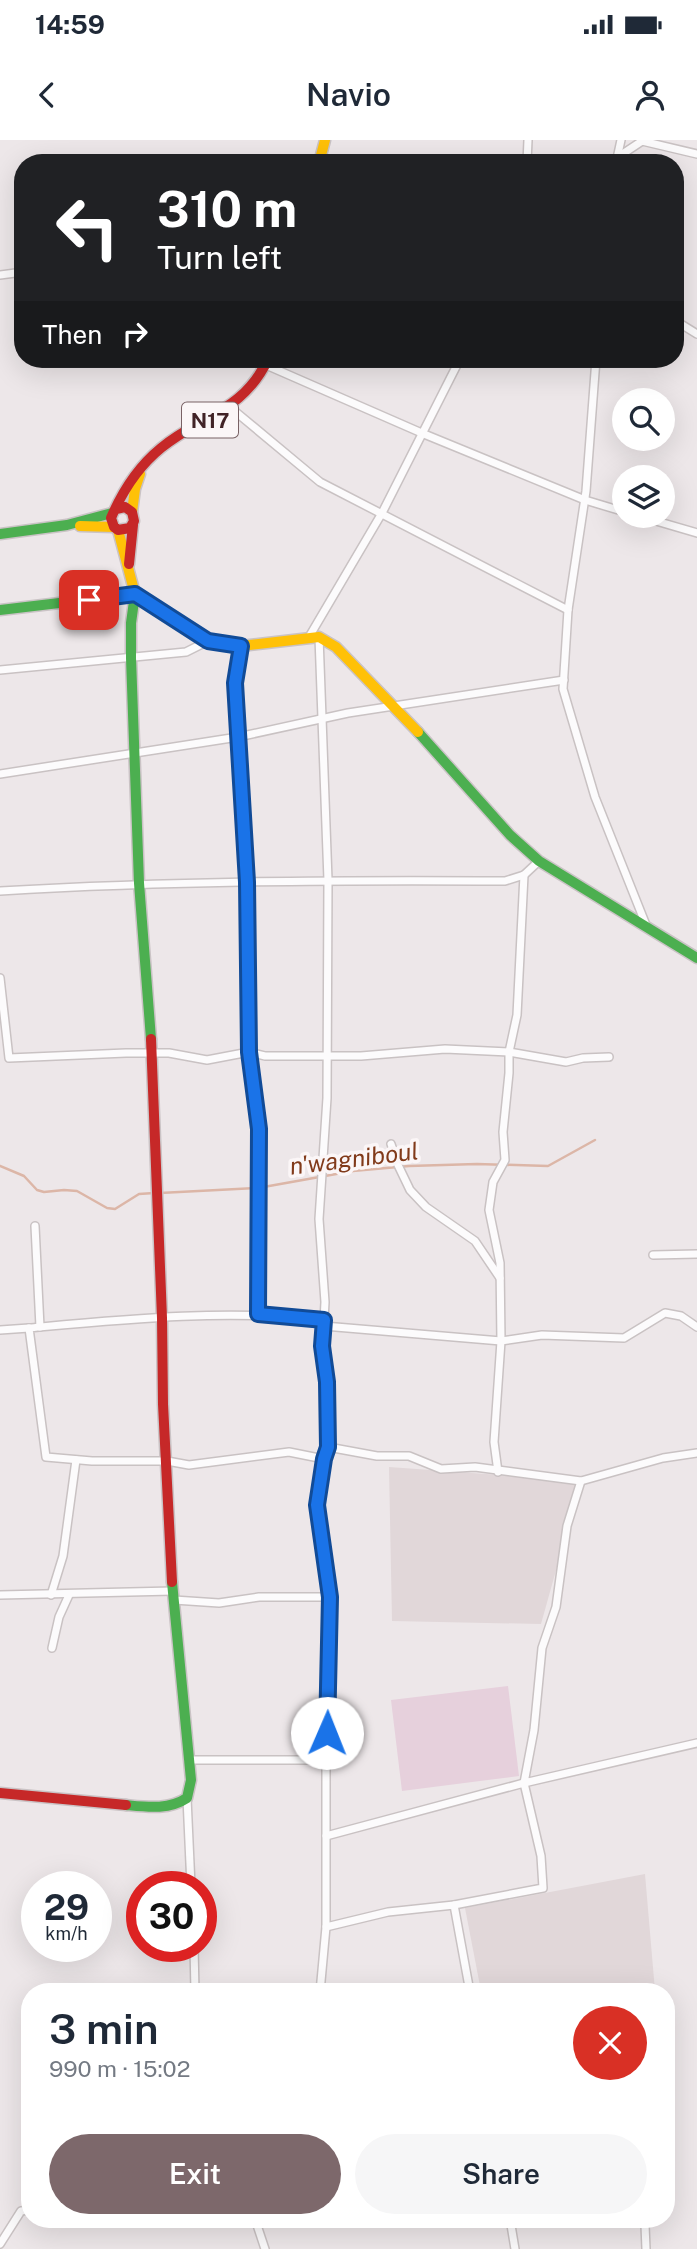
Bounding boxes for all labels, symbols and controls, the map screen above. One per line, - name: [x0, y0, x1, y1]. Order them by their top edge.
- text: 14:59: [35, 9, 105, 40]
- icon: back: [28, 76, 66, 114]
- text: Navio: [306, 76, 391, 113]
- icon: person: [631, 76, 669, 114]
- text: 310 m: [157, 180, 297, 238]
- icon: left: [42, 182, 133, 273]
- text: Turn left: [157, 239, 282, 276]
- icon: right: [116, 315, 154, 353]
- text: Then: [42, 319, 102, 350]
- map controls: [612, 388, 675, 528]
- button: search: [612, 388, 675, 451]
- road number: N17: [182, 402, 238, 438]
- button: layers: [612, 465, 675, 528]
- pin: [59, 570, 119, 630]
- icon: arrive: [70, 581, 108, 619]
- water label: n'wagniboul: [288, 1136, 420, 1180]
- position arrow: [290, 1696, 364, 1770]
- speed limit sign: 30: [126, 1871, 217, 1962]
- text: 29: [44, 1887, 89, 1928]
- text: km/h: [45, 1923, 88, 1944]
- text: 3 min: [49, 2004, 159, 2053]
- button: close: [573, 2006, 647, 2080]
- text: 990 m · 15:02: [49, 2055, 190, 2082]
- button: Exit: [49, 2134, 341, 2214]
- button: Share: [355, 2134, 647, 2214]

